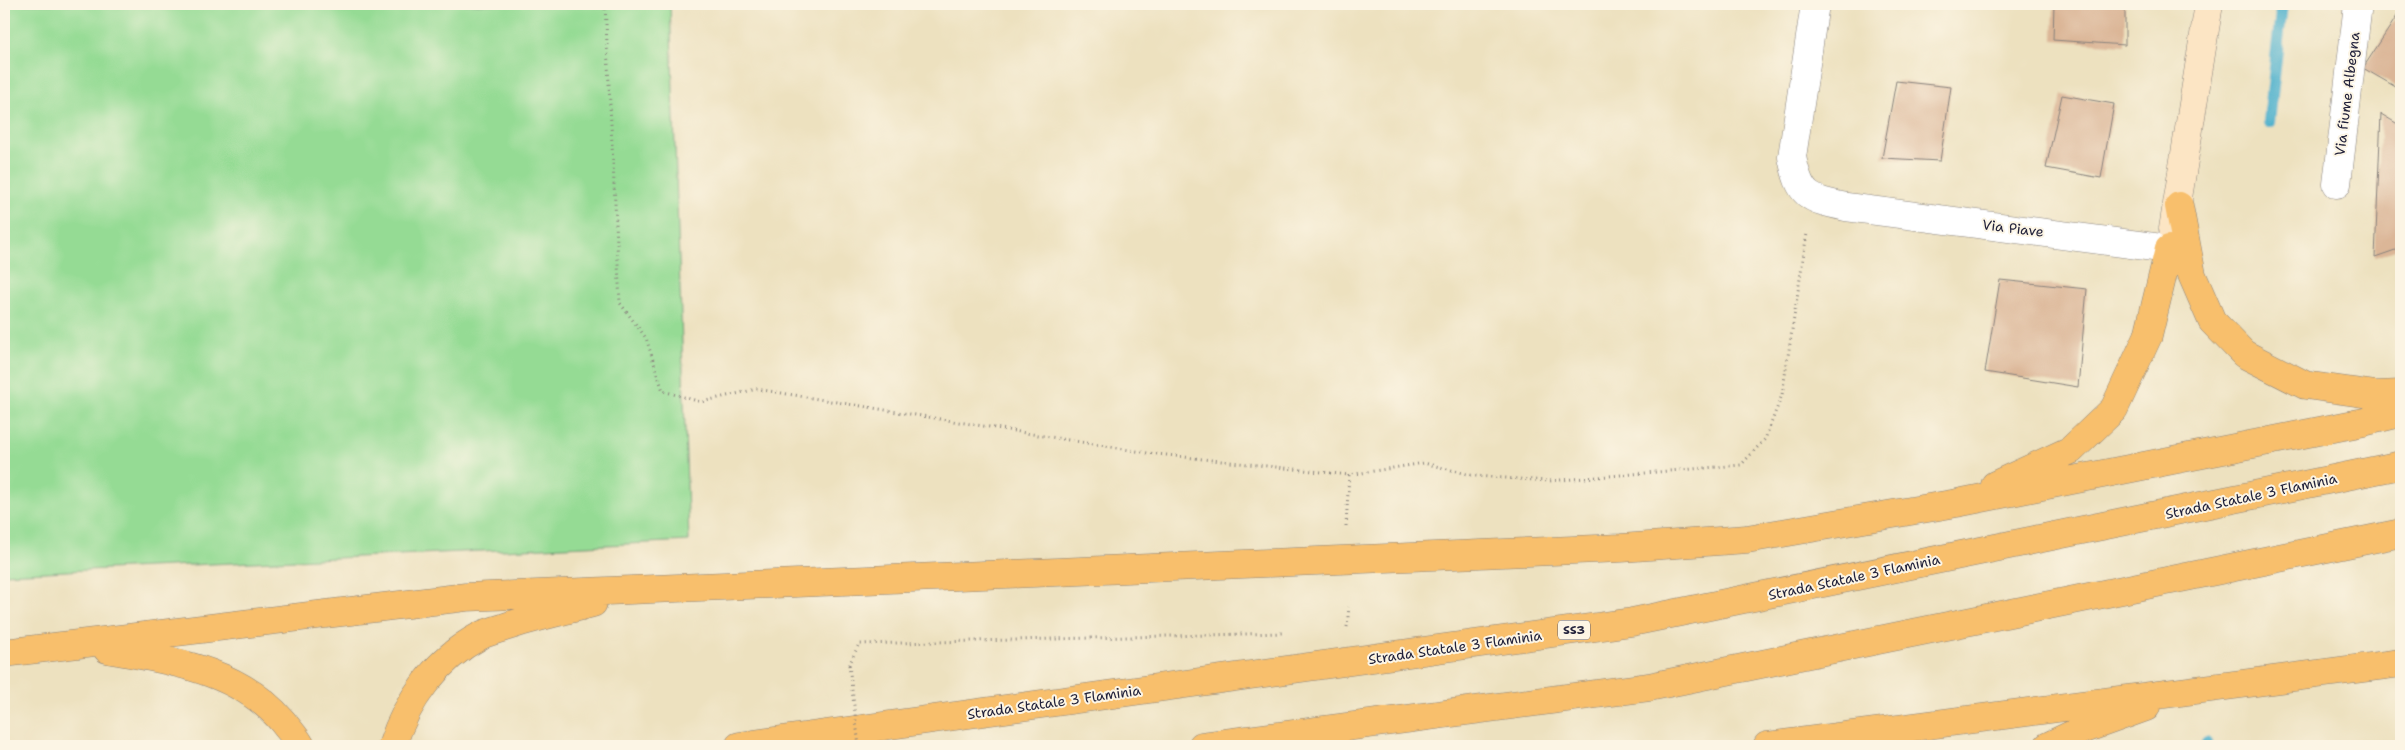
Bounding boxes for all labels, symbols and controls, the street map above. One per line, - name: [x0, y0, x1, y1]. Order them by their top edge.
- street label: Via fiume Albegna: [2330, 31, 2364, 157]
- street label: Via Piave: [1981, 215, 2045, 241]
- street label: Strada Statale 3 Flaminia: [2163, 469, 2339, 523]
- street label: Strada Statale 3 Flaminia: [1766, 550, 1942, 604]
- road number: SS3: [1558, 620, 1590, 640]
- street label: Strada Statale 3 Flaminia: [1367, 626, 1543, 668]
- street label: Strada Statale 3 Flaminia: [966, 681, 1142, 723]

